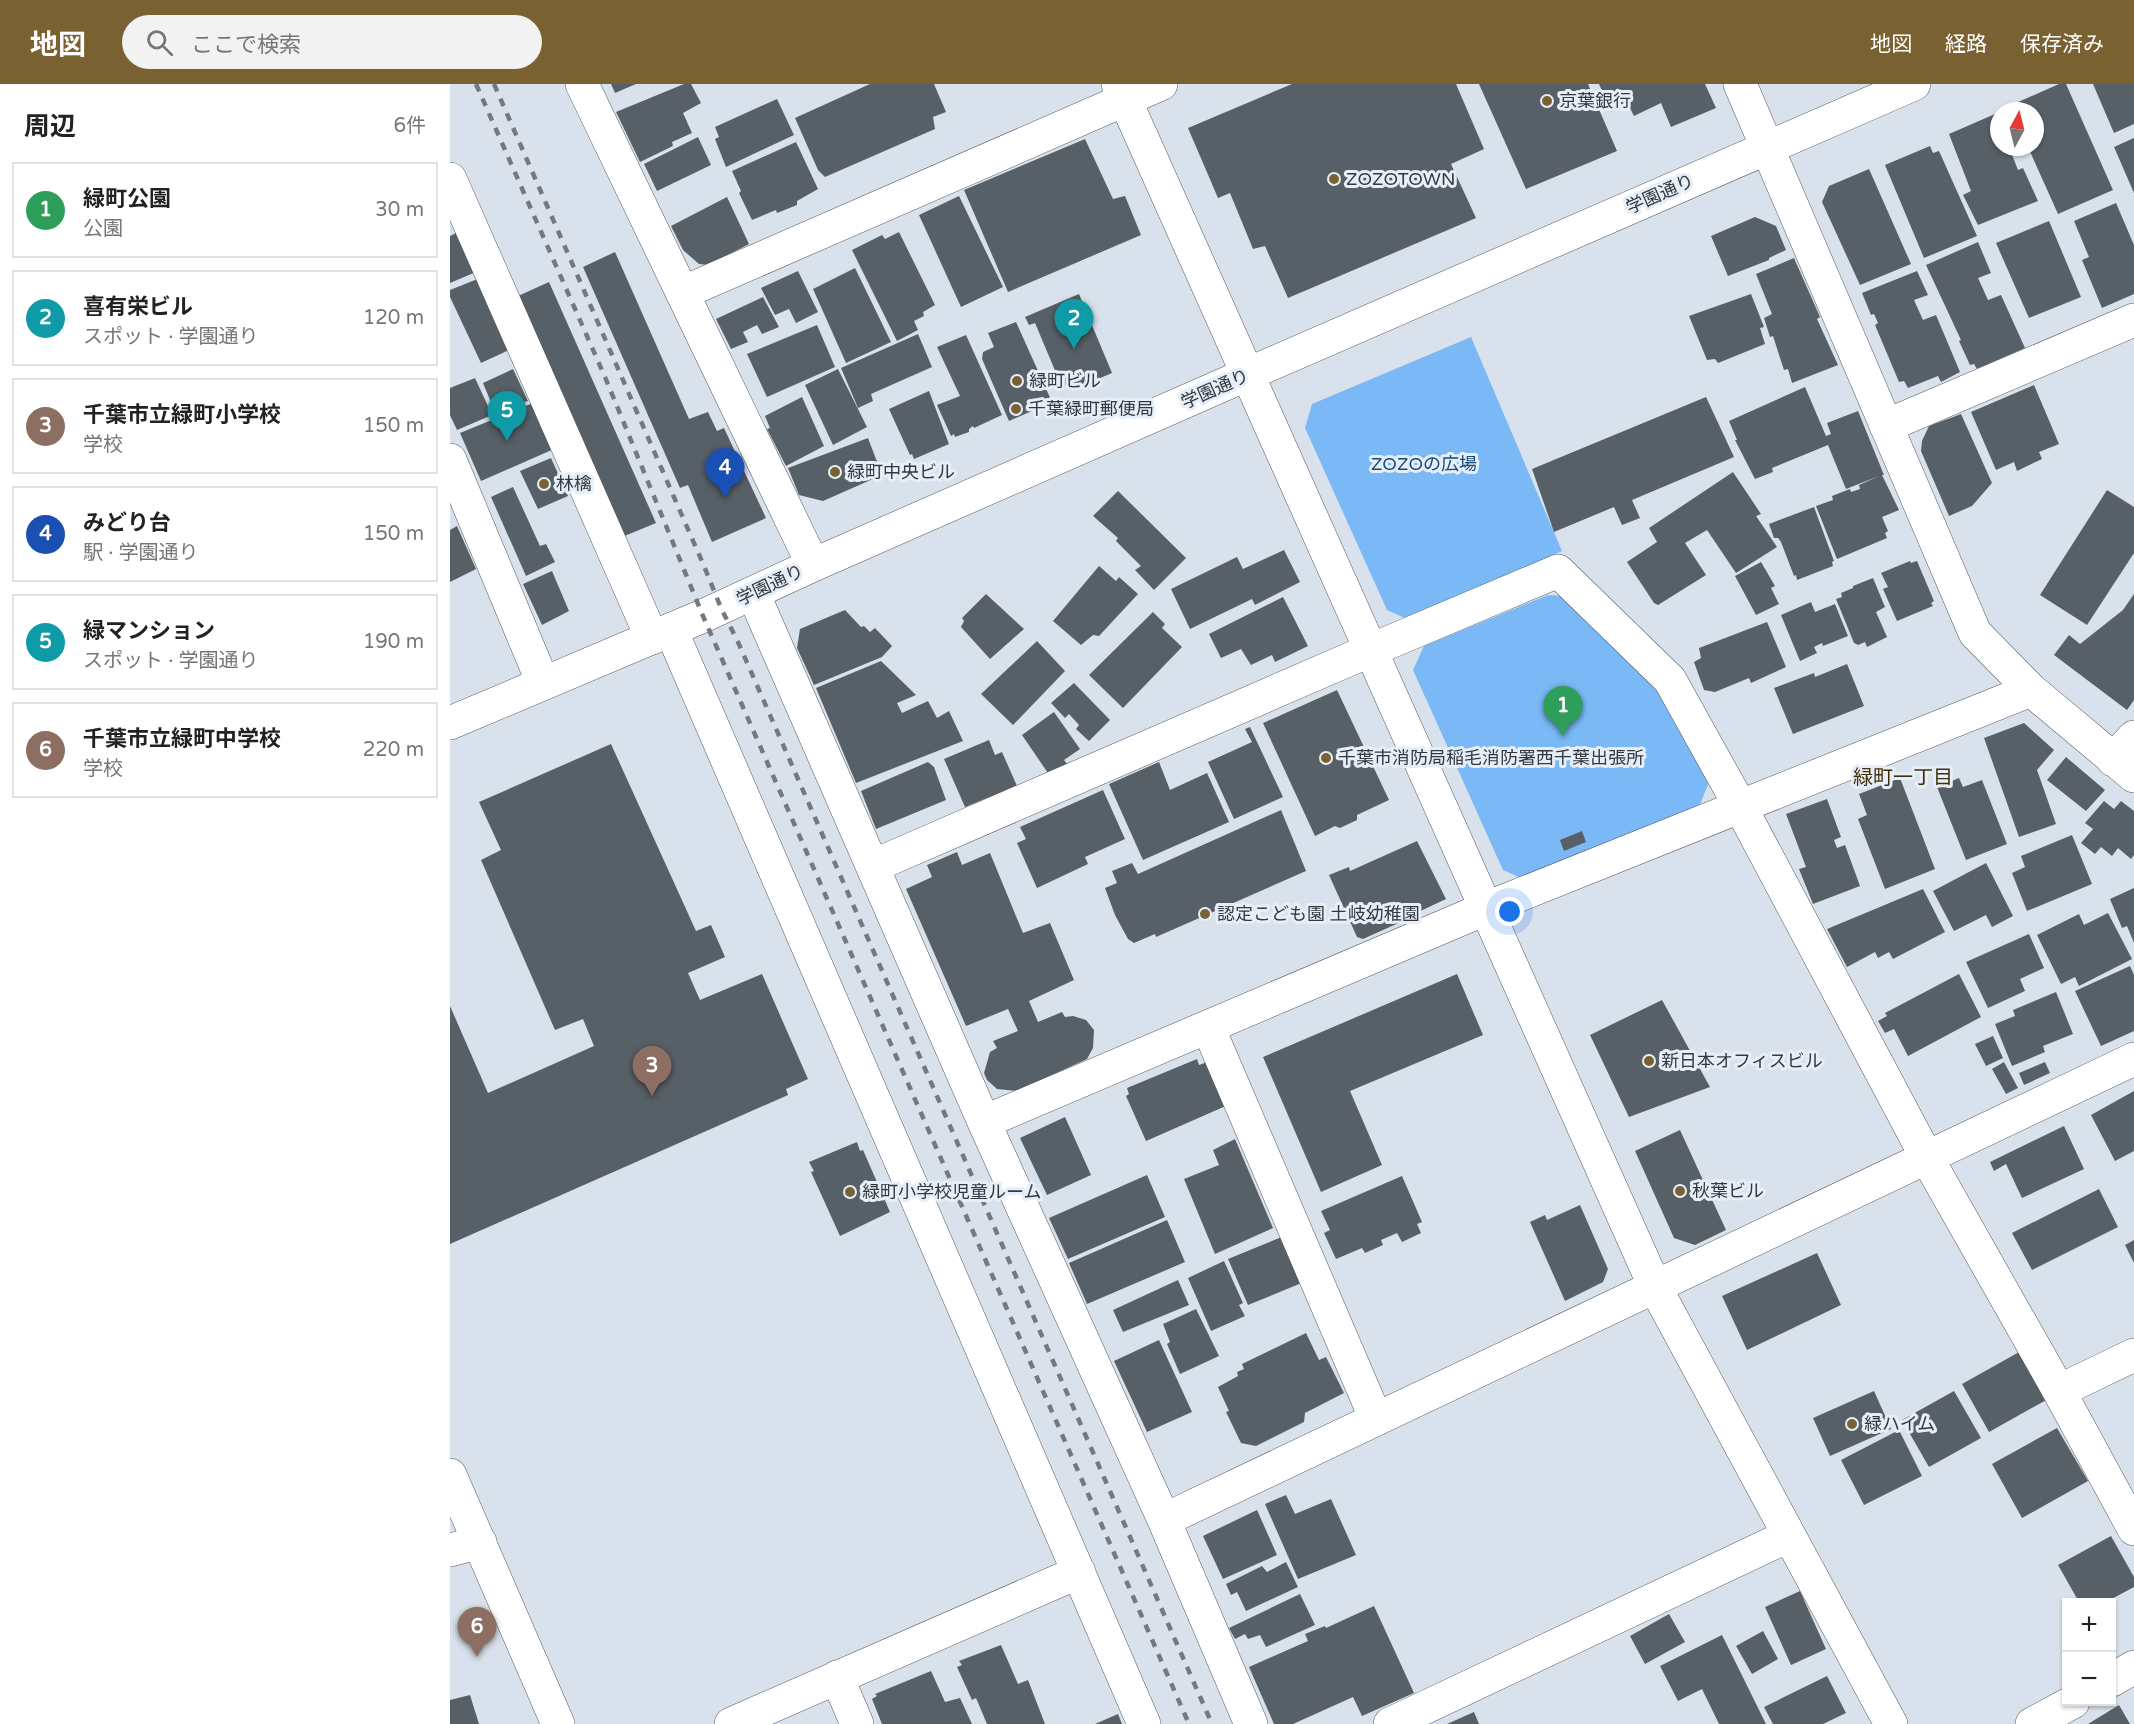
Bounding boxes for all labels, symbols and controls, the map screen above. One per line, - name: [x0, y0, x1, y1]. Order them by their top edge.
- search box: [122, 15, 542, 69]
- icon: search: [143, 26, 176, 59]
- text: 地図: [30, 28, 86, 62]
- text: ここで検索: [191, 32, 301, 58]
- text: 地図: [1870, 32, 1912, 57]
- text: 経路: [1945, 32, 1987, 57]
- text: 保存済み: [2020, 32, 2104, 57]
- place label: 京葉銀行: [1559, 90, 1631, 112]
- marker: 京葉銀行: [1540, 94, 1554, 108]
- north arrow: [1990, 102, 2044, 156]
- text: 周辺: [24, 111, 76, 142]
- text: 6件: [393, 114, 426, 138]
- place label: ZOZOTOWN: [1346, 168, 1456, 190]
- street label: 学園通り: [1623, 169, 1697, 219]
- marker: ZOZOTOWN: [1327, 172, 1341, 186]
- text: 緑町公園: [83, 186, 171, 212]
- text: 1: [39, 198, 52, 222]
- text: 30 m: [375, 198, 424, 222]
- text: 公園: [83, 217, 123, 241]
- text: 喜有栄ビル: [83, 294, 193, 320]
- pin: 2: [1054, 300, 1094, 349]
- text: 2: [39, 306, 52, 330]
- text: 120 m: [363, 306, 424, 330]
- text: スポット · 学園通り: [83, 325, 259, 349]
- street label: 学園通り: [1178, 364, 1252, 414]
- place label: 緑町ビル: [1029, 370, 1101, 392]
- marker: 緑町ビル: [1010, 374, 1024, 388]
- pin: 5: [488, 392, 526, 441]
- place label: 千葉緑町郵便局: [1028, 398, 1154, 420]
- text: 千葉市立緑町小学校: [83, 402, 281, 428]
- marker: 千葉緑町郵便局: [1009, 402, 1023, 416]
- text: 3: [39, 414, 52, 438]
- text: 150 m: [363, 414, 424, 438]
- text: 学校: [83, 433, 123, 457]
- pin: 4: [706, 448, 744, 498]
- park label: ZOZOの広場: [1371, 453, 1477, 475]
- place label: 緑町中央ビル: [847, 461, 955, 483]
- marker: 緑町中央ビル: [828, 465, 842, 479]
- place label: 林檎: [556, 473, 592, 495]
- marker: 林檎: [537, 477, 551, 491]
- text: みどり台: [83, 510, 171, 536]
- text: 4: [39, 522, 52, 546]
- text: 150 m: [363, 522, 424, 546]
- text: 駅 · 学園通り: [83, 541, 199, 565]
- street label: 学園通り: [733, 560, 807, 610]
- text: 緑マンション: [83, 618, 215, 644]
- text: 5: [39, 630, 52, 654]
- text: 190 m: [363, 630, 424, 654]
- text: スポット · 学園通り: [83, 649, 259, 673]
- pin: 1: [1544, 686, 1582, 736]
- text: 千葉市立緑町中学校: [83, 726, 281, 752]
- text: 6: [39, 738, 52, 762]
- text: 220 m: [363, 738, 424, 762]
- place label: 千葉市消防局稲毛消防署西千葉出張所: [1338, 747, 1644, 769]
- marker: 千葉市消防局稲毛消防署西千葉出張所: [1319, 751, 1333, 765]
- text: 学校: [83, 757, 123, 781]
- district label: 緑町一丁目: [1853, 766, 1953, 790]
- your location: [1495, 897, 1524, 926]
- place label: 認定こども園 土岐幼稚園: [1217, 903, 1420, 925]
- marker: 認定こども園 土岐幼稚園: [1198, 907, 1212, 921]
- pin: 3: [632, 1046, 672, 1096]
- place label: 新日本オフィスビル: [1661, 1050, 1823, 1072]
- marker: 新日本オフィスビル: [1642, 1054, 1656, 1068]
- place label: 秋葉ビル: [1692, 1180, 1764, 1202]
- place label: 緑町小学校児童ルーム: [862, 1181, 1041, 1203]
- marker: 秋葉ビル: [1673, 1184, 1687, 1198]
- marker: 緑町小学校児童ルーム: [843, 1185, 857, 1199]
- place label: 緑ハイム: [1864, 1413, 1935, 1435]
- marker: 緑ハイム: [1845, 1417, 1859, 1431]
- map controls: [2062, 1598, 2116, 1706]
- button: +: [2062, 1598, 2116, 1652]
- pin: 6: [458, 1608, 496, 1657]
- button: −: [2062, 1652, 2116, 1706]

